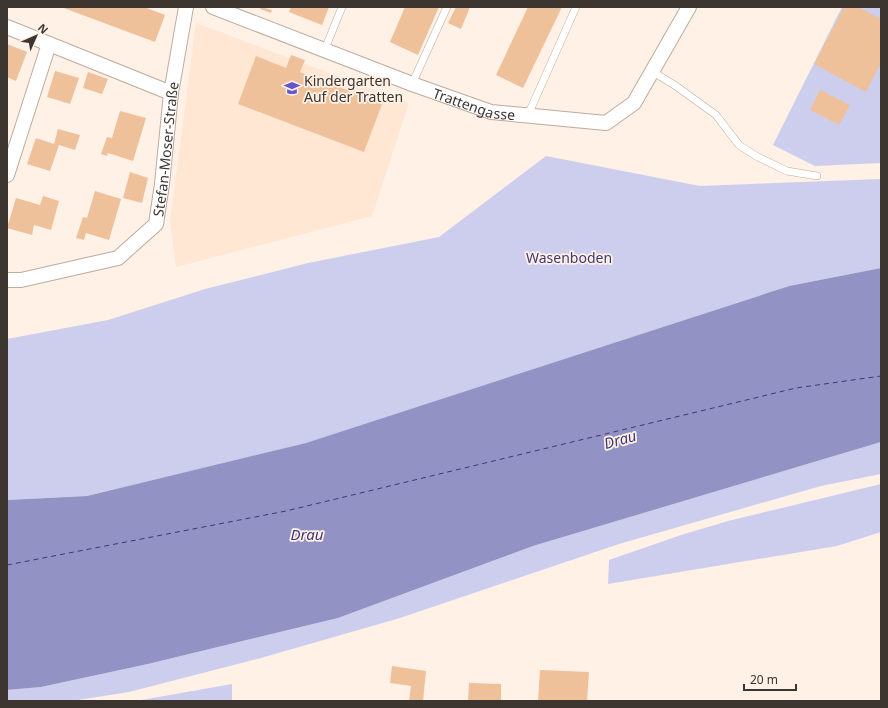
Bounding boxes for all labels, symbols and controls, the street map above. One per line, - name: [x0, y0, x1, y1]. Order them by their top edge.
- north arrow: [16, 16, 56, 56]
- text: N: [35, 20, 52, 37]
- place label: Kindergarten Auf der Tratten: [304, 71, 403, 106]
- school or university icon: Kindergarten Auf der Tratten: [283, 79, 301, 97]
- street label: Stefan-Moser-Straße: [148, 80, 182, 218]
- street label: Trattengasse: [431, 83, 516, 124]
- park label: Wasenboden: [526, 248, 612, 267]
- water label: Drau: [601, 425, 639, 453]
- water label: Drau: [291, 524, 324, 544]
- scale bar: [744, 666, 796, 692]
- text: 20 m: [750, 671, 778, 688]

